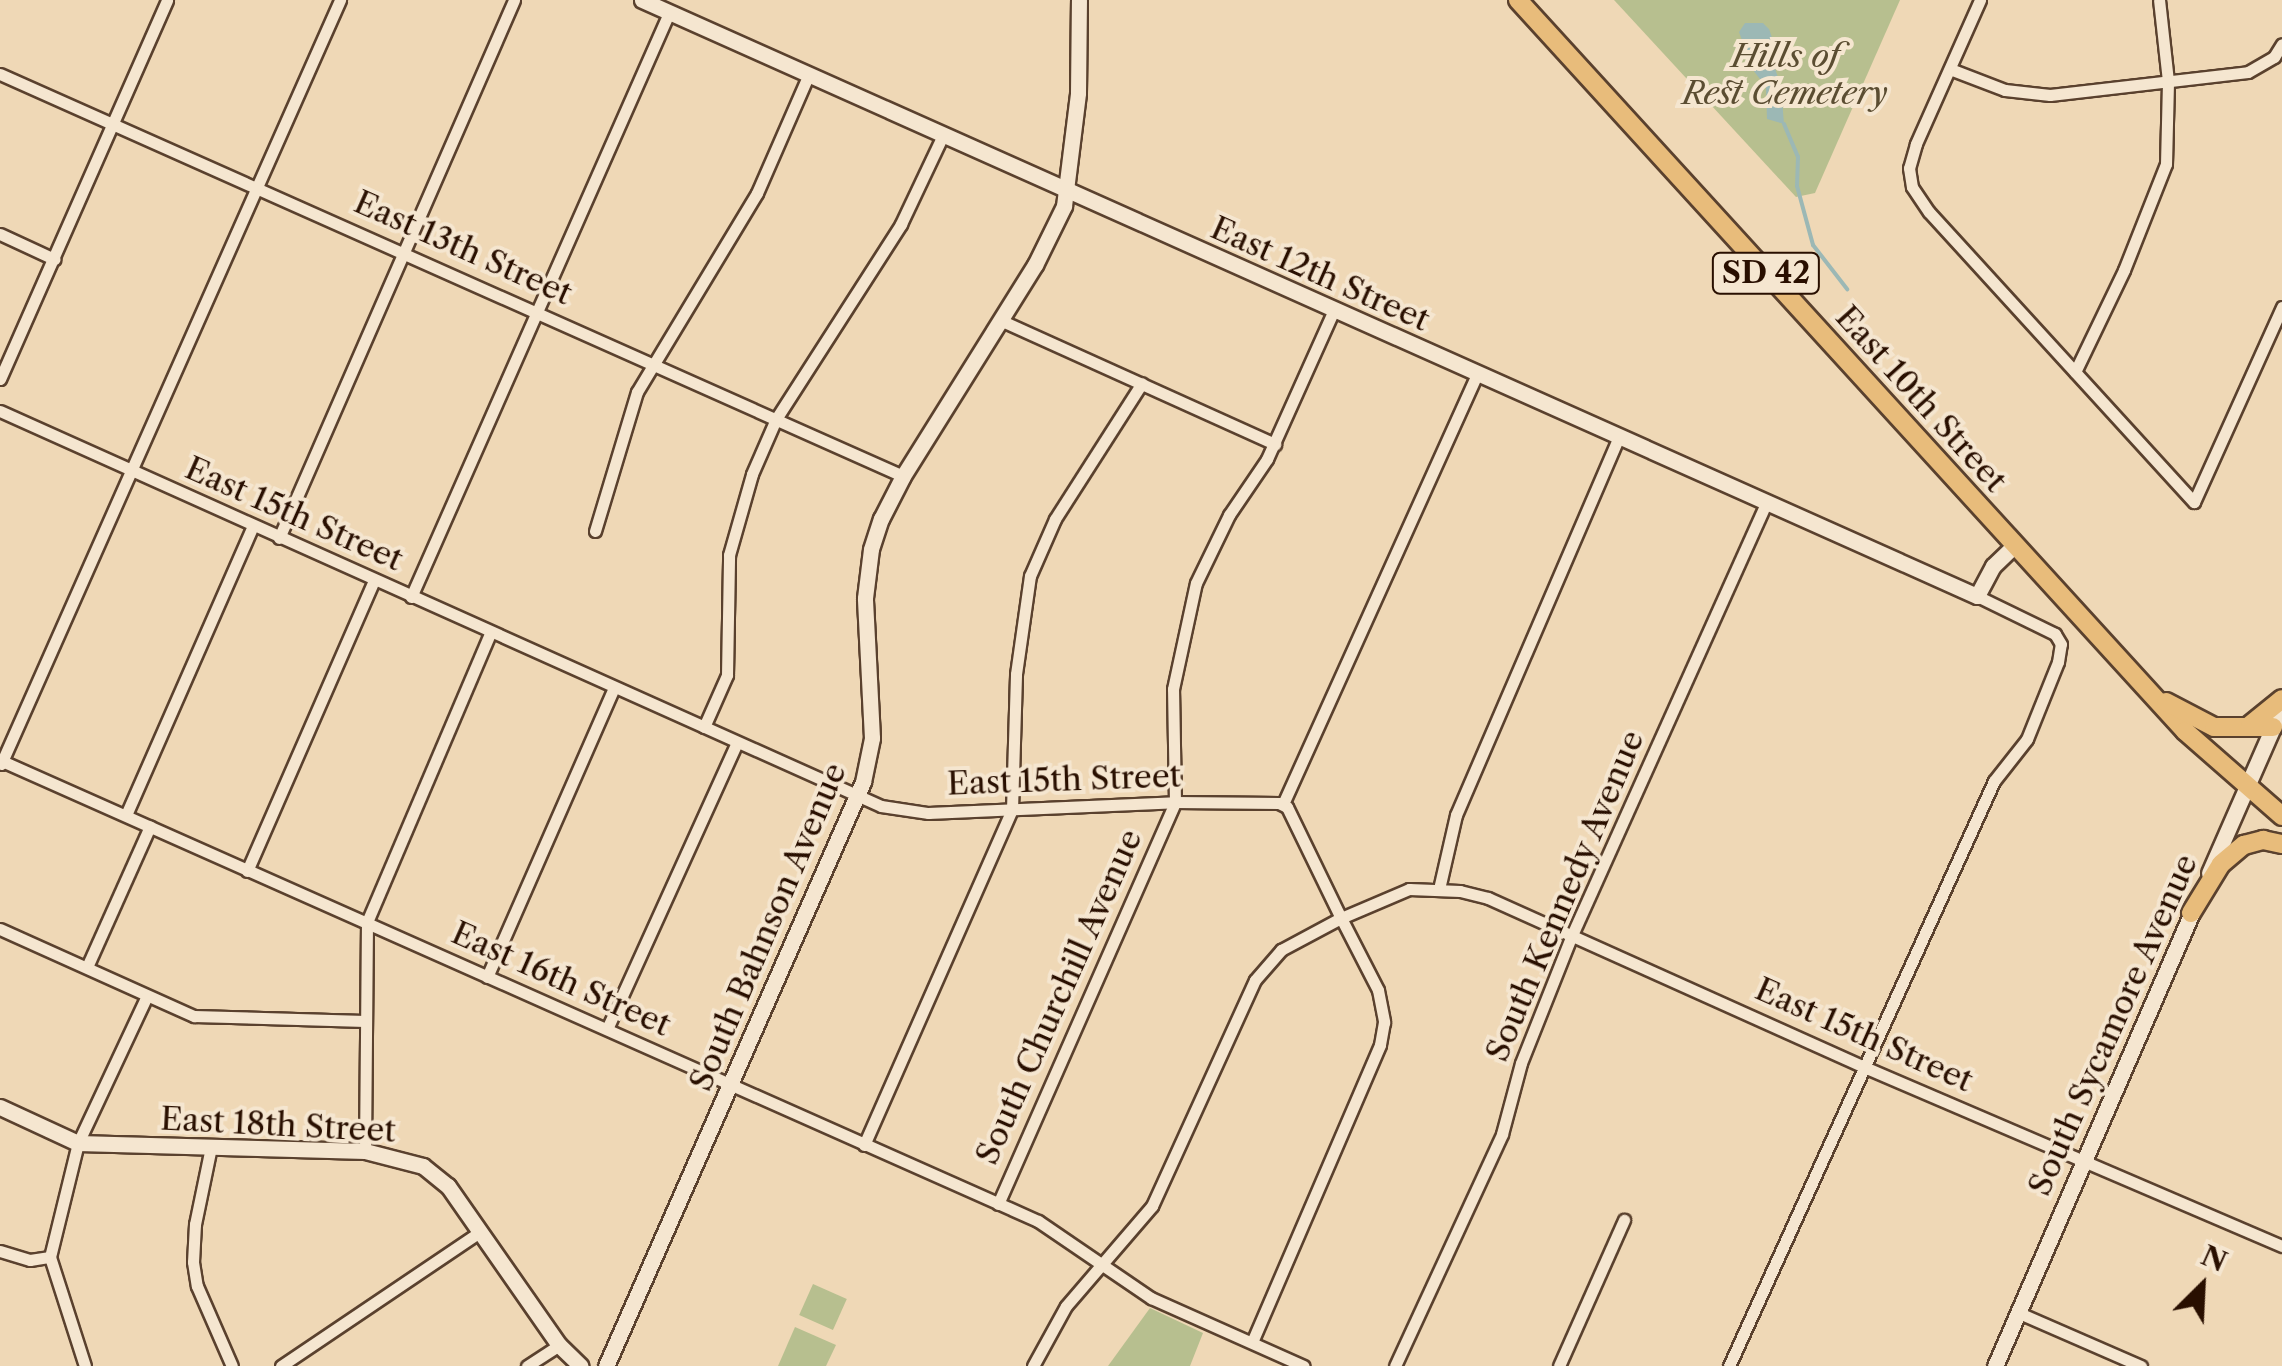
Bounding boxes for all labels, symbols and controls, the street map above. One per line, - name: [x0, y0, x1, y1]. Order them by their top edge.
- park label: Hills of Rest Cemetery: [1682, 38, 1888, 113]
- street label: East 13th Street: [348, 183, 578, 313]
- street label: East 12th Street: [1205, 209, 1435, 339]
- road number: SD 42: [1711, 248, 1821, 298]
- street label: East 10th Street: [1828, 298, 2014, 500]
- street label: East 15th Street: [179, 449, 409, 579]
- street label: South Kennedy Avenue: [1477, 724, 1653, 1068]
- street label: South Bahnson Avenue: [681, 757, 855, 1097]
- street label: East 15th Street: [946, 757, 1182, 803]
- street label: South Churchill Avenue: [967, 823, 1151, 1171]
- street label: South Sycamore Avenue: [2020, 848, 2206, 1202]
- street label: East 16th Street: [446, 914, 676, 1044]
- street label: East 15th Street: [1749, 970, 1979, 1100]
- street label: East 18th Street: [159, 1100, 397, 1150]
- north arrow: [2152, 1236, 2252, 1336]
- text: N: [2196, 1238, 2232, 1279]

